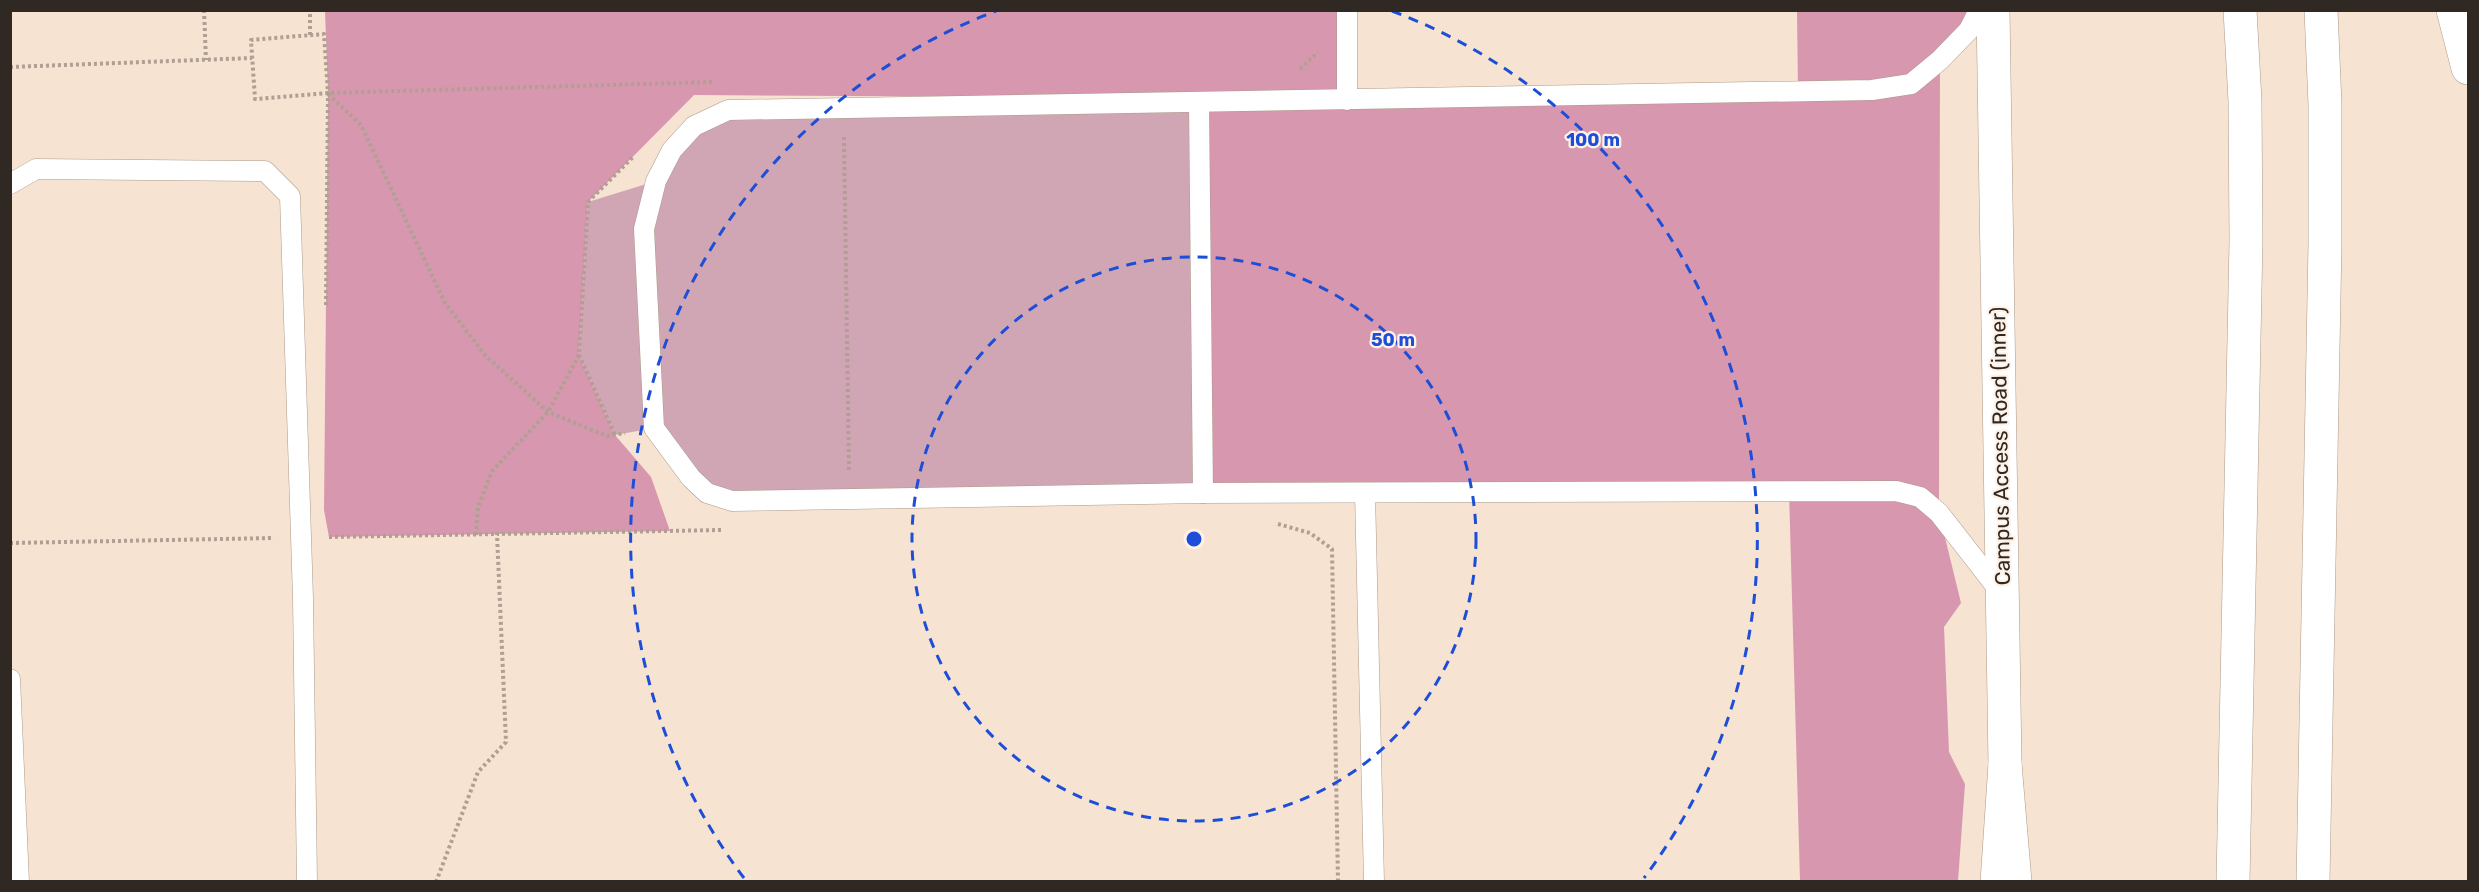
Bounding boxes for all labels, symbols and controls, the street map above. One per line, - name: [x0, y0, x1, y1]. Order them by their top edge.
- text: 100 m: [1566, 129, 1620, 151]
- street label: Campus Access Road (inner): [1985, 306, 2015, 586]
- text: 50 m: [1371, 329, 1415, 351]
- centre of rings: [1184, 529, 1204, 549]

